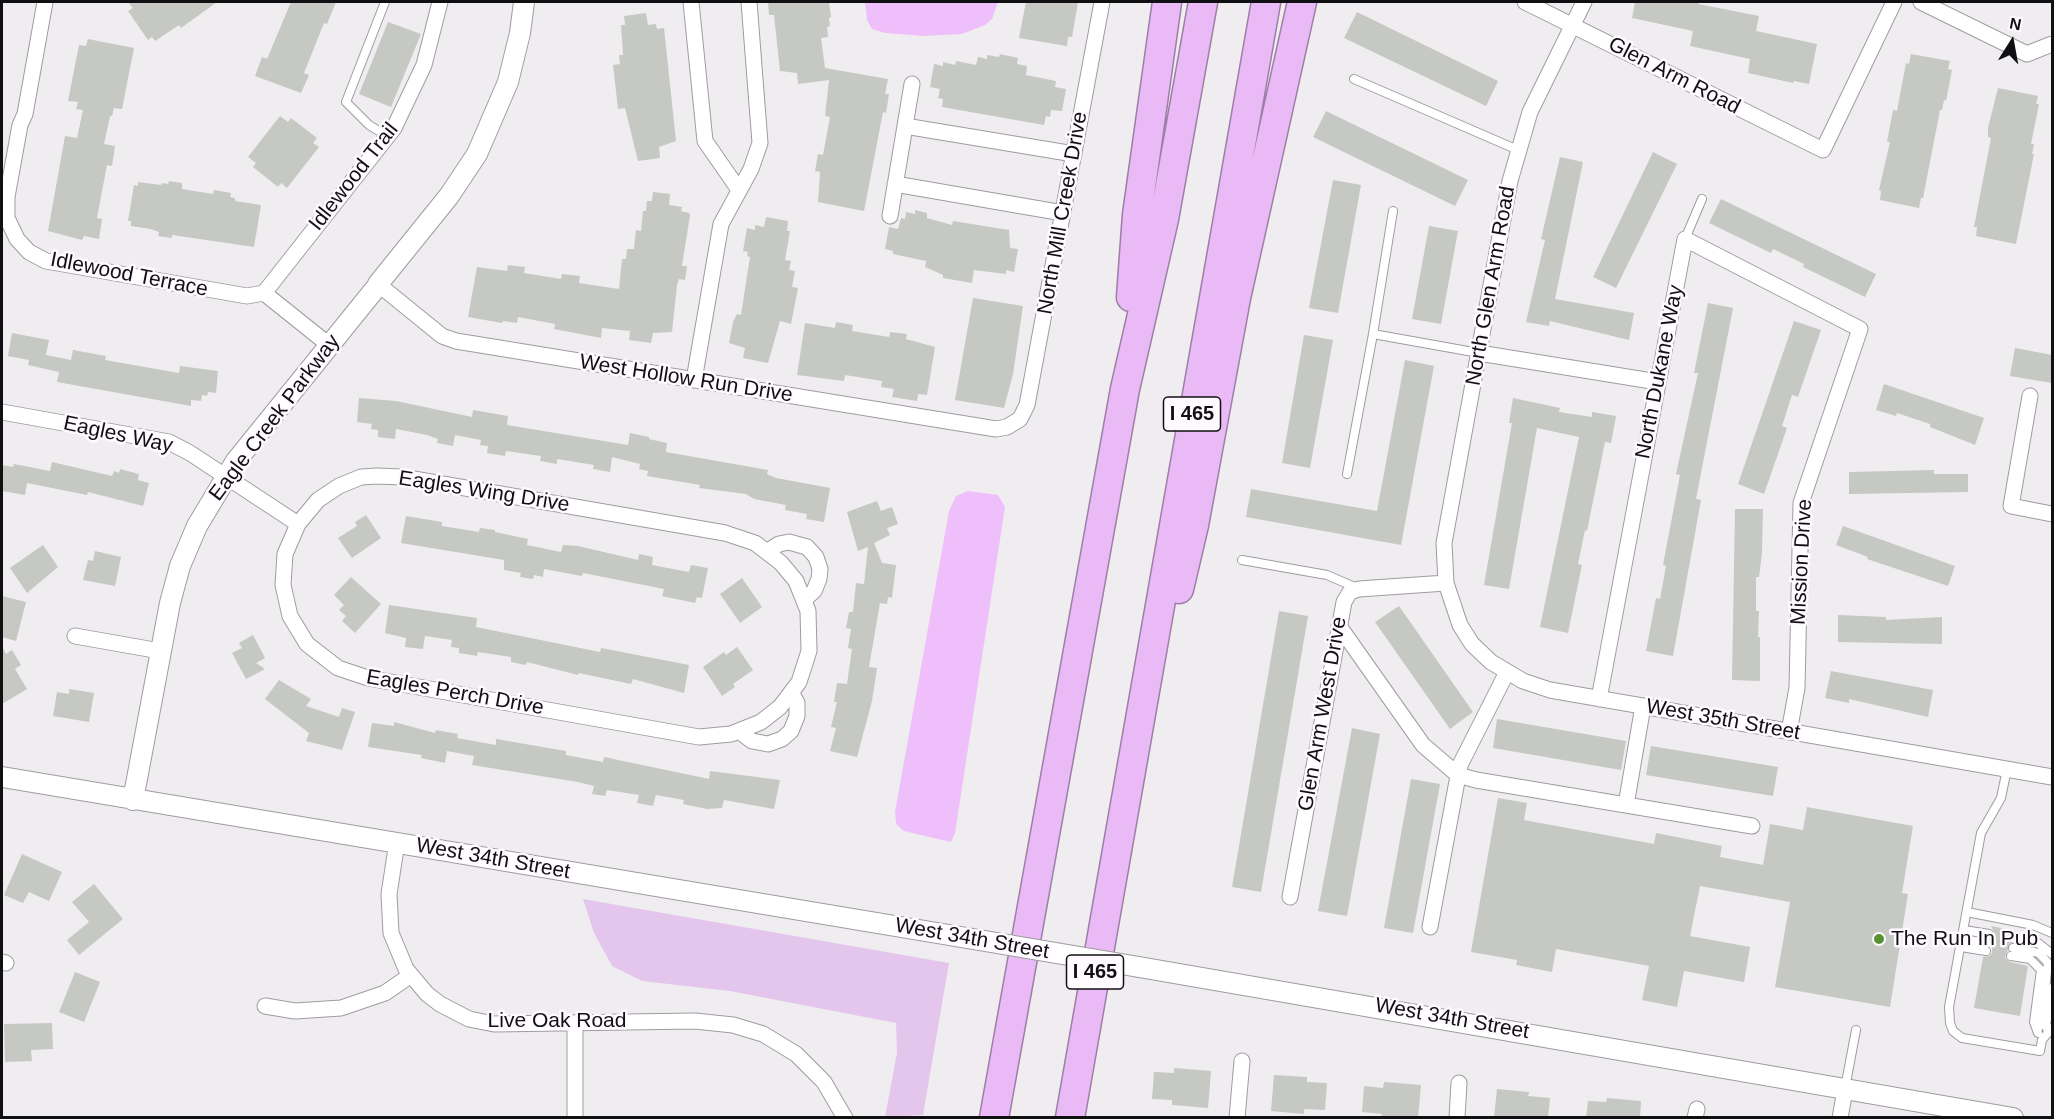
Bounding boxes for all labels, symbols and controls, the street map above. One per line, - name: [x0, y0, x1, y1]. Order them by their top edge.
- north arrow: [1982, 12, 2042, 72]
- text: N: [2008, 14, 2023, 33]
- street label: Glen Arm Road: [1604, 32, 1744, 120]
- street label: North Mill Creek Drive: [1033, 110, 1093, 316]
- street label: Idlewood Trail: [304, 118, 404, 236]
- street label: North Glen Arm Road: [1461, 184, 1521, 388]
- street label: Idlewood Terrace: [48, 247, 210, 303]
- street label: North Dukane Way: [1631, 283, 1689, 461]
- street label: Eagle Creek Parkway: [204, 330, 346, 506]
- street label: West Hollow Run Drive: [578, 350, 794, 408]
- road number: I 465: [1164, 397, 1220, 431]
- street label: Eagles Way: [61, 411, 175, 459]
- street label: Eagles Wing Drive: [397, 466, 571, 518]
- street label: Mission Drive: [1786, 498, 1818, 626]
- street label: Glen Arm West Drive: [1294, 615, 1352, 813]
- street label: Eagles Perch Drive: [364, 665, 546, 721]
- street label: West 35th Street: [1644, 694, 1802, 746]
- street label: West 34th Street: [414, 833, 572, 885]
- street label: West 34th Street: [893, 913, 1051, 965]
- place label: The Run In Pub: [1891, 926, 2038, 952]
- marker: The Run In Pub: [1872, 932, 1886, 946]
- road number: I 465: [1066, 955, 1124, 989]
- street label: West 34th Street: [1373, 993, 1531, 1045]
- street label: Live Oak Road: [488, 1008, 626, 1034]

